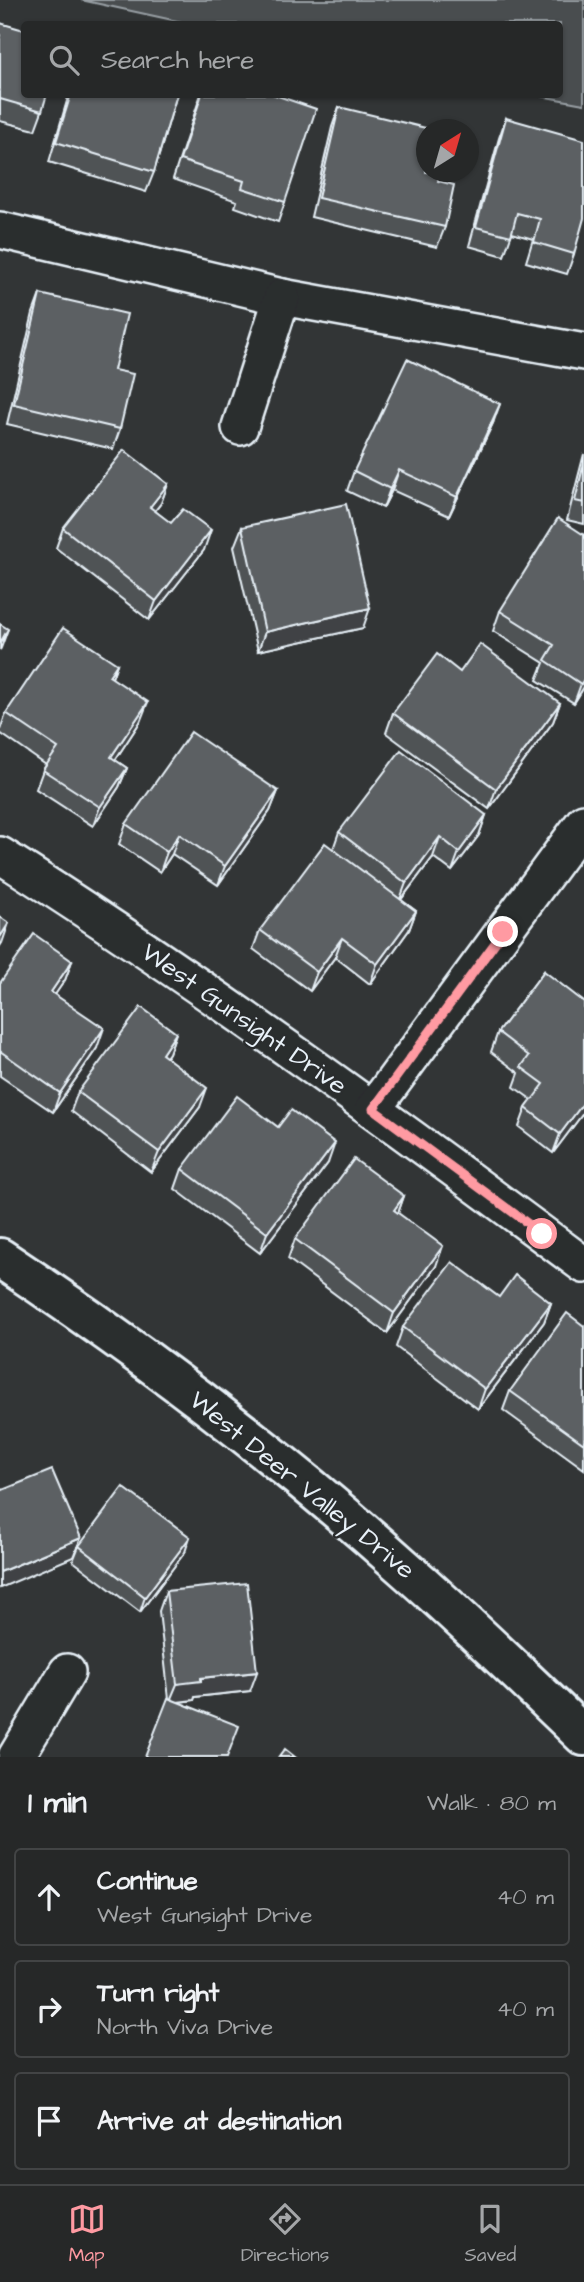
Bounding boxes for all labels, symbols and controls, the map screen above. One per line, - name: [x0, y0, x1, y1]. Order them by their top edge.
- search box: [21, 21, 563, 98]
- icon: search: [45, 41, 83, 79]
- text: Search here: [101, 42, 254, 78]
- north arrow: [416, 119, 479, 182]
- route end: [487, 916, 518, 947]
- street label: West Gunsight Drive: [133, 934, 354, 1105]
- route start: [526, 1218, 557, 1249]
- street label: West Deer Valley Drive: [180, 1382, 423, 1589]
- text: 1 min: [28, 1782, 87, 1824]
- text: Walk · 80 m: [427, 1787, 556, 1819]
- text: Continue: [97, 1863, 198, 1899]
- icon: ahead: [30, 1878, 68, 1916]
- text: 40 m: [497, 1881, 554, 1913]
- text: West Gunsight Drive: [97, 1899, 312, 1931]
- text: Turn right: [97, 1975, 219, 2011]
- icon: right: [30, 1990, 68, 2028]
- text: 40 m: [497, 1993, 554, 2025]
- text: North Viva Drive: [97, 2011, 273, 2043]
- icon: arrive: [30, 2102, 68, 2140]
- text: Arrive at destination: [97, 2103, 342, 2139]
- tab: Map: [68, 2200, 106, 2269]
- tab: Directions: [241, 2200, 329, 2269]
- tab: Saved: [465, 2200, 516, 2269]

